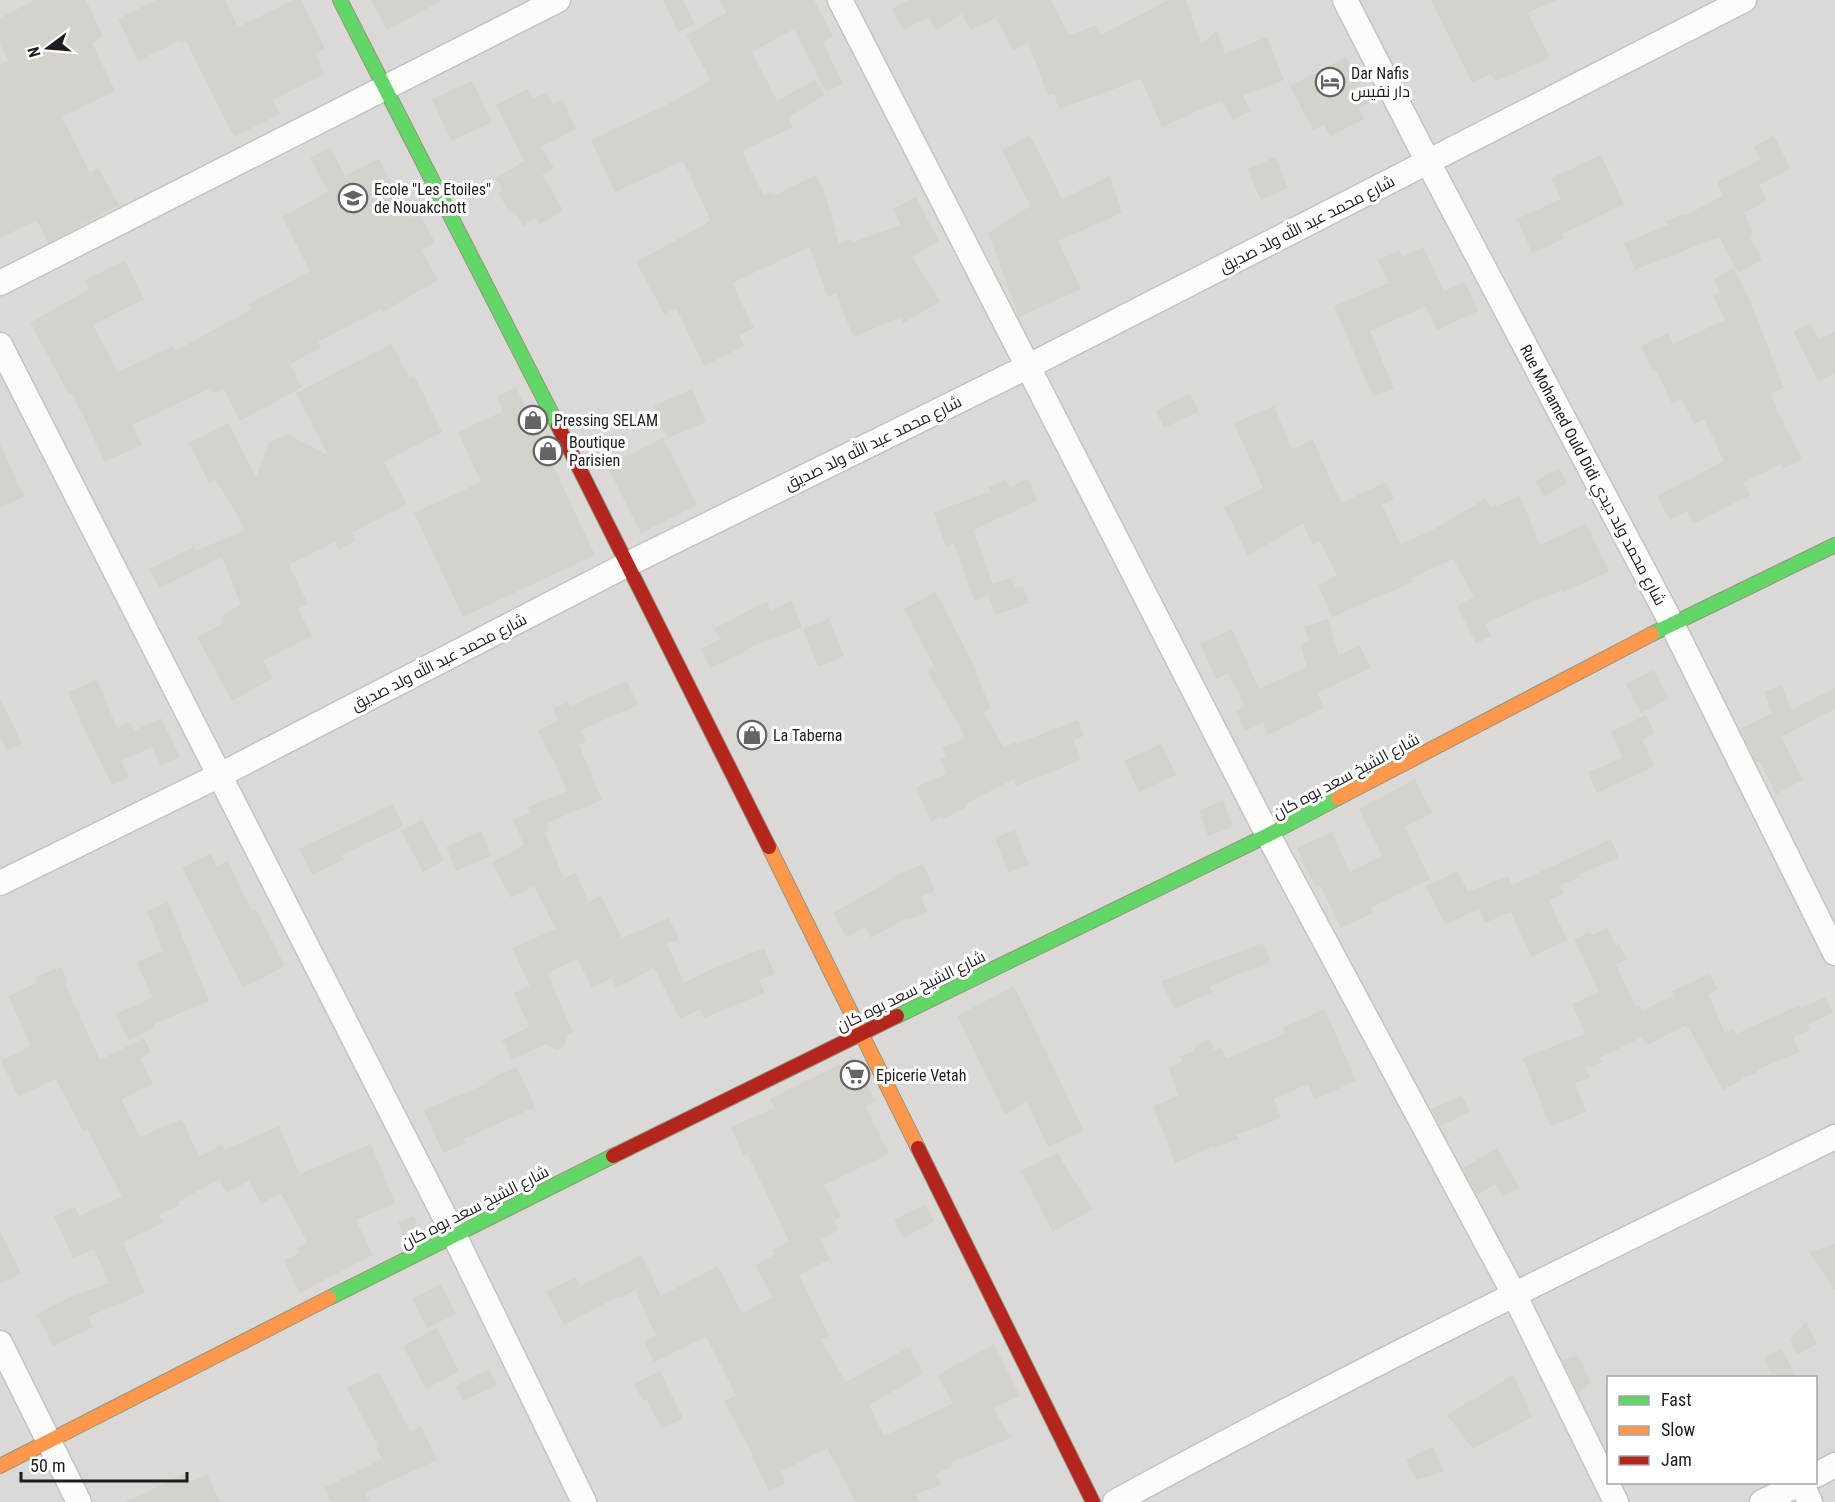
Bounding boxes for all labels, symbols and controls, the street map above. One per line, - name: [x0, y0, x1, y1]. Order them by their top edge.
- north arrow: [18, 18, 78, 78]
- text: N: [24, 45, 45, 59]
- place label: Dar Nafis دار نفيس: [1351, 64, 1410, 102]
- hotel icon: Dar Nafis دار نفيس: [1314, 66, 1346, 98]
- street label: شارع محمد عبد الله ولد صديق: [1216, 170, 1399, 278]
- place label: Ecole "Les Etoiles" de Nouakchott: [374, 180, 491, 217]
- school or university icon: Ecole "Les Etoiles" de Nouakchott: [337, 182, 369, 214]
- street label: Rue Mohamed Ould Didi شارع محمد ولد ديدي: [1512, 341, 1670, 611]
- street label: شارع محمد عبد الله ولد صديق: [781, 391, 965, 496]
- shop icon: Pressing SELAM: [517, 404, 549, 436]
- place label: Pressing SELAM: [554, 411, 658, 430]
- place label: Boutique Parisien: [569, 433, 625, 470]
- shop icon: Boutique Parisien: [532, 435, 564, 467]
- street label: شارع محمد عبد الله ولد صديق: [348, 608, 531, 716]
- shop icon: La Taberna: [736, 719, 768, 751]
- place label: La Taberna: [773, 726, 842, 745]
- street label: شارع الشيخ سعد بوه كان: [1270, 729, 1423, 824]
- street label: شارع الشيخ سعد بوه كان: [834, 947, 989, 1037]
- supermarket icon: Epicerie Vetah: [839, 1059, 871, 1091]
- place label: Epicerie Vetah: [876, 1066, 966, 1085]
- street label: شارع الشيخ سعد بوه كان: [398, 1162, 553, 1254]
- legend: [1607, 1376, 1817, 1484]
- text: Fast: [1661, 1389, 1692, 1410]
- text: Slow: [1661, 1419, 1696, 1440]
- scale bar: [21, 1445, 188, 1483]
- text: Jam: [1661, 1449, 1692, 1470]
- text: 50 m: [30, 1455, 65, 1476]

